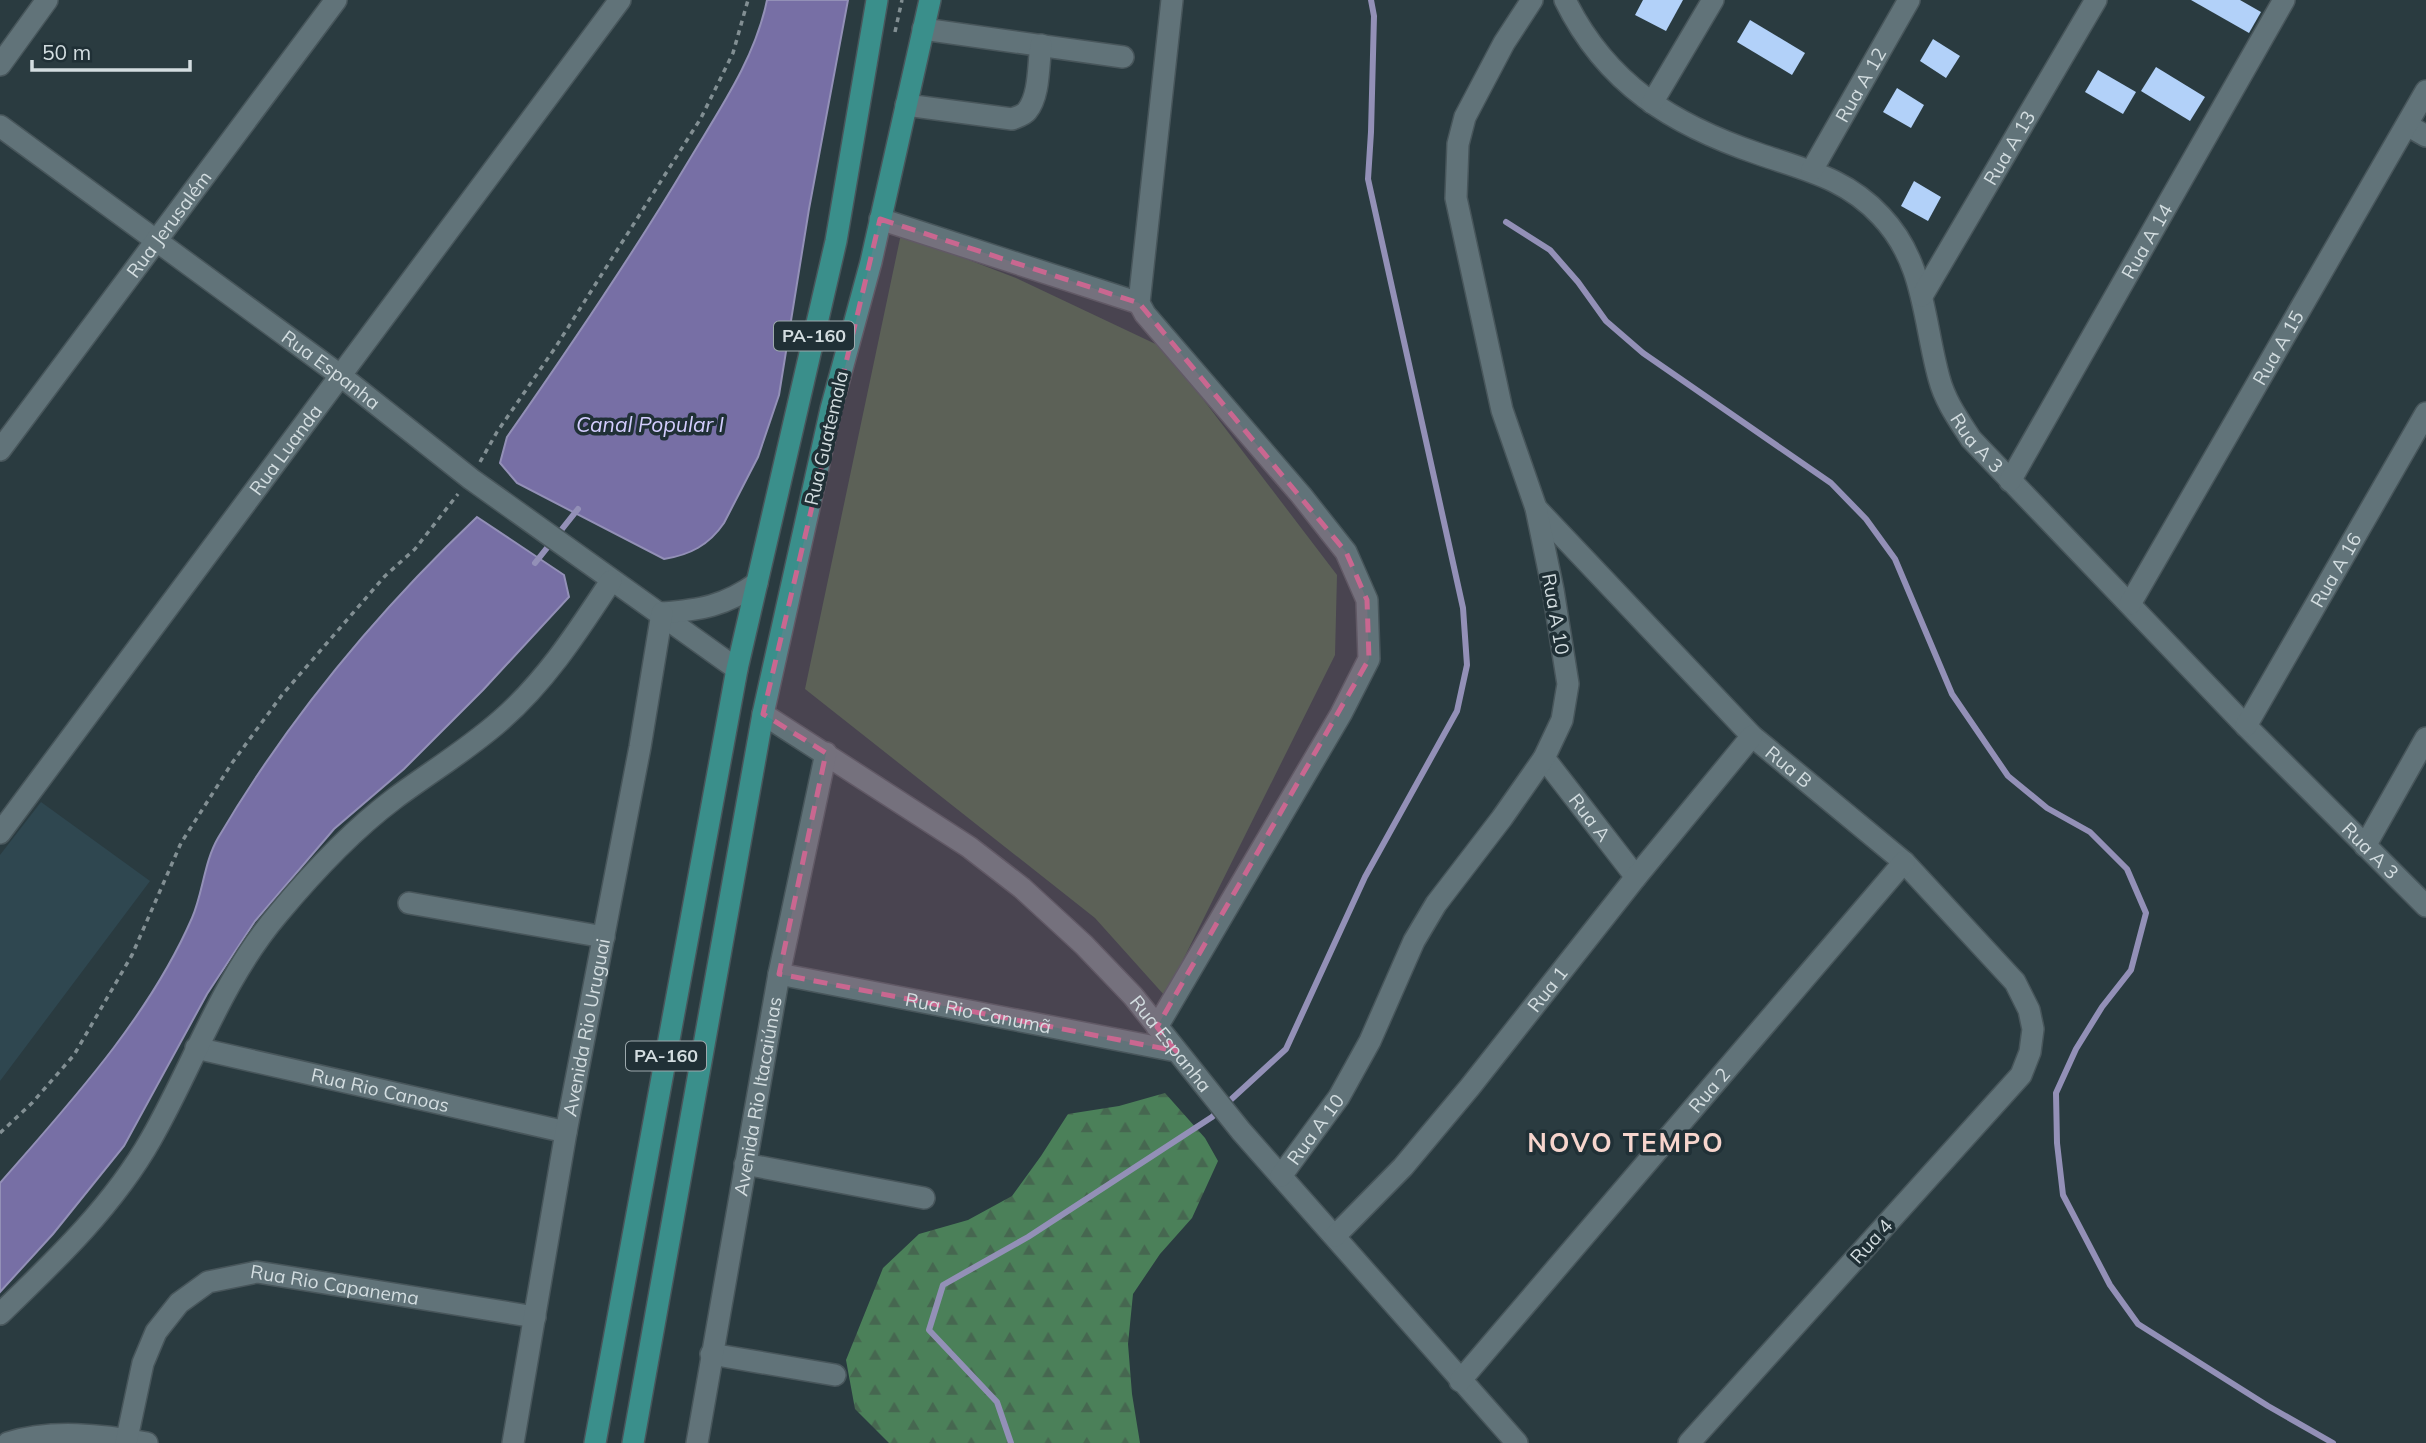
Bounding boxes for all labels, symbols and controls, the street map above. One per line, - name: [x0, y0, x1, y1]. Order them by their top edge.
- scale bar: [32, 28, 189, 72]
- text: 50 m: [42, 39, 91, 65]
- street label: Rua A 12: [1830, 43, 1891, 127]
- street label: Rua A 13: [1978, 106, 2040, 189]
- street label: Rua Jerusalém: [121, 166, 216, 282]
- street label: Rua A 14: [2116, 200, 2177, 283]
- street label: Rua A 15: [2247, 306, 2309, 389]
- road number: PA-160: [774, 322, 854, 350]
- street label: Rua Espanha: [277, 325, 385, 415]
- street label: Rua Guatemala: [799, 368, 853, 508]
- street label: Rua Luanda: [244, 399, 327, 500]
- street label: Rua A 3: [1945, 408, 2009, 478]
- water label: Canal Popular I: [576, 411, 725, 437]
- street label: Rua A 16: [2305, 528, 2367, 612]
- street label: Rua A 10: [1537, 571, 1575, 657]
- street label: Rua B: [1761, 740, 1817, 793]
- street label: Rua A: [1564, 788, 1616, 846]
- street label: Rua A 3: [2337, 817, 2404, 884]
- street label: Avenida Rio Uruguai: [557, 936, 615, 1118]
- street label: Rua 1: [1522, 961, 1573, 1017]
- street label: Rua Rio Canumã: [903, 987, 1053, 1039]
- street label: Rua Espanha: [1125, 990, 1217, 1097]
- street label: Avenida Rio Itacaiúnas: [728, 995, 787, 1198]
- road number: PA-160: [626, 1042, 706, 1070]
- street label: Rua 2: [1683, 1062, 1735, 1117]
- street label: Rua Rio Canoas: [309, 1063, 452, 1117]
- street label: Rua A 10: [1281, 1089, 1349, 1169]
- district label: NOVO TEMPO: [1527, 1126, 1725, 1159]
- street label: Rua 4: [1845, 1214, 1897, 1268]
- street label: Rua Rio Capanema: [249, 1259, 421, 1310]

